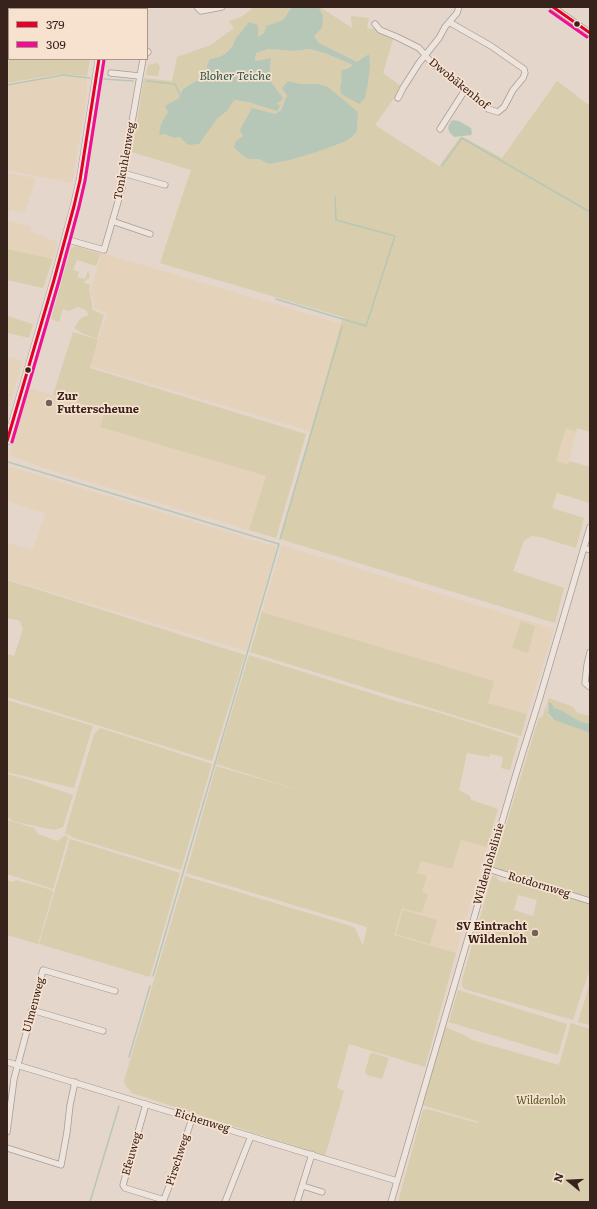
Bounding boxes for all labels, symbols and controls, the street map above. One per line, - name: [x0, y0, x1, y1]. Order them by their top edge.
- legend: [8, 8, 148, 60]
- text: 379: [46, 15, 65, 33]
- unlabelled marker: [572, 19, 582, 29]
- text: 309: [46, 35, 66, 53]
- street label: Dwobäkenhof: [426, 56, 492, 112]
- water label: Bloher Teiche: [199, 69, 271, 83]
- street label: Tonkuhlenweg: [112, 121, 138, 201]
- unlabelled marker: [23, 365, 33, 375]
- place label: Zur Futterscheune: [57, 390, 139, 416]
- marker: Zur Futterscheune: [44, 398, 54, 408]
- street label: Wildenlohslinie: [471, 822, 507, 906]
- street label: Rotdornweg: [506, 869, 572, 901]
- place label: SV Eintracht Wildenloh: [456, 920, 527, 946]
- marker: SV Eintracht Wildenloh: [530, 928, 540, 938]
- street label: Ulmenweg: [20, 976, 48, 1034]
- park label: Wildenloh: [516, 1094, 566, 1108]
- street label: Eichenweg: [173, 1106, 231, 1136]
- street label: Efeuweg: [119, 1131, 145, 1177]
- street label: Pirschweg: [163, 1132, 193, 1188]
- north arrow: [549, 1161, 589, 1201]
- text: N: [549, 1170, 567, 1184]

